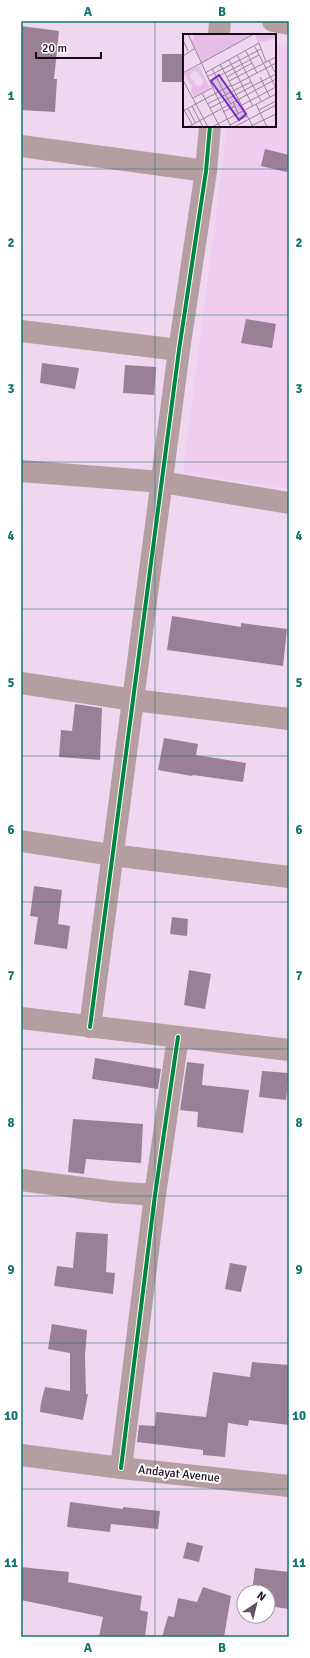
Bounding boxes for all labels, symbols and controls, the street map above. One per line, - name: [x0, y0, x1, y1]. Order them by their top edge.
- text: A: [84, 4, 93, 20]
- text: B: [218, 4, 226, 20]
- scale bar: [36, 34, 101, 60]
- inset map: [183, 34, 276, 127]
- text: 20 m: [42, 41, 67, 56]
- text: 1: [7, 88, 15, 104]
- text: 1: [295, 88, 303, 104]
- text: 2: [7, 235, 15, 251]
- text: 2: [295, 235, 303, 251]
- text: 3: [7, 381, 15, 397]
- text: 3: [295, 381, 303, 397]
- text: 4: [7, 528, 15, 544]
- text: 4: [295, 528, 303, 544]
- text: 5: [7, 675, 15, 691]
- text: 5: [295, 675, 303, 691]
- text: 6: [7, 822, 15, 838]
- text: 6: [295, 822, 303, 838]
- text: 7: [7, 968, 15, 984]
- text: 7: [295, 968, 303, 984]
- text: 8: [7, 1115, 15, 1131]
- text: 8: [295, 1115, 303, 1131]
- text: 9: [7, 1262, 15, 1278]
- text: 9: [295, 1262, 303, 1278]
- text: 10: [4, 1408, 18, 1424]
- text: 10: [292, 1408, 306, 1424]
- street label: Andayat Avenue: [137, 1462, 221, 1486]
- text: 11: [4, 1555, 18, 1571]
- text: 11: [292, 1555, 306, 1571]
- north arrow: [236, 1584, 276, 1624]
- text: N: [255, 1589, 268, 1604]
- text: A: [84, 1640, 93, 1656]
- text: B: [218, 1640, 226, 1656]

